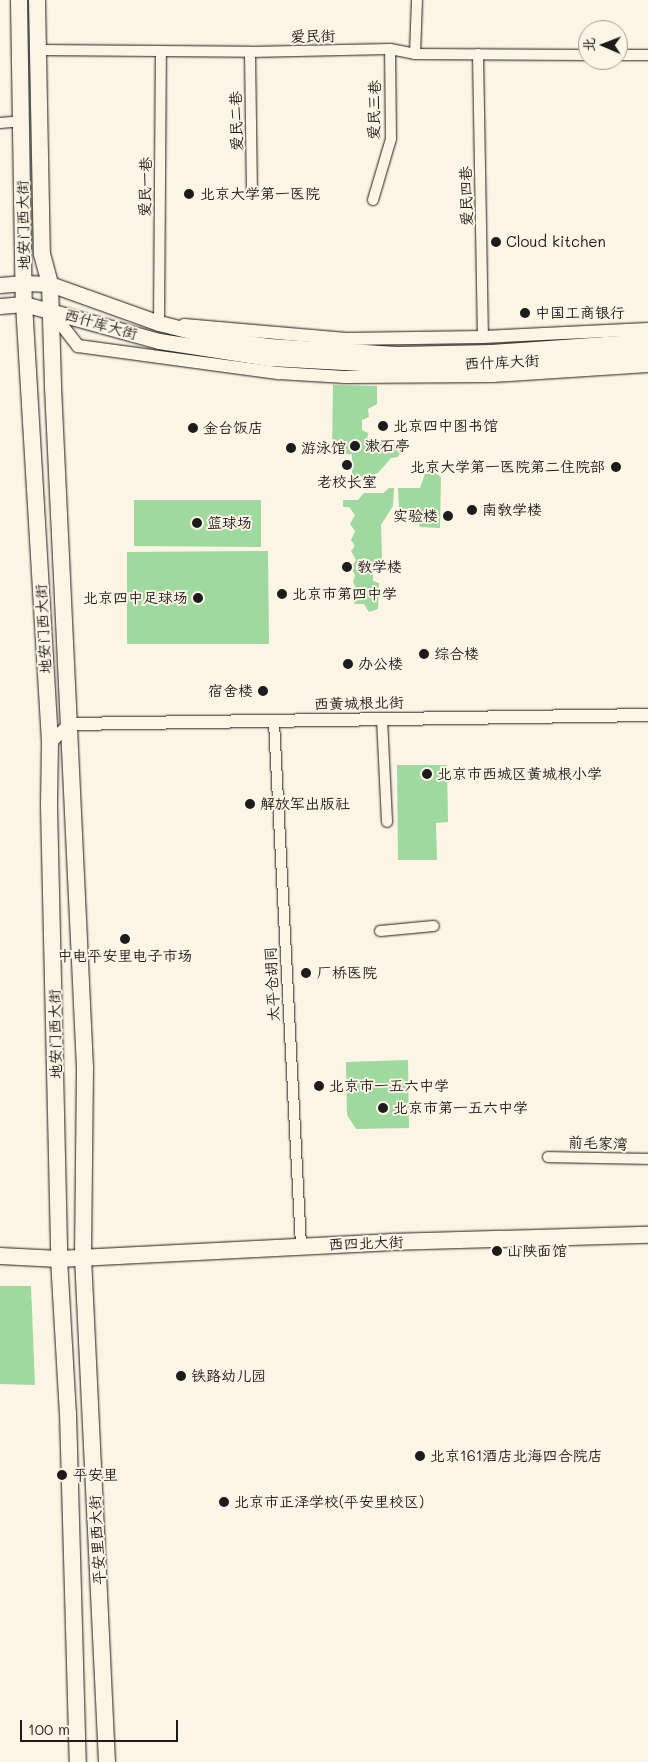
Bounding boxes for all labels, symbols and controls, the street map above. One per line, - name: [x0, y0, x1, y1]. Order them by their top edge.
- north arrow: [578, 20, 628, 70]
- street label: 爱民街: [290, 27, 336, 45]
- text: 北: [579, 38, 598, 52]
- street label: 爱民三巷: [364, 80, 384, 140]
- street label: 爱民二巷: [226, 91, 246, 151]
- street label: 爱民一巷: [135, 157, 155, 217]
- street label: 爱民四巷: [456, 166, 476, 226]
- street label: 地安门西大街: [13, 180, 33, 270]
- place label: 北京大学第一医院: [200, 185, 320, 203]
- marker: 北京大学第一医院: [182, 187, 196, 201]
- place label: Cloud kitchen: [506, 233, 606, 251]
- marker: Cloud kitchen: [490, 236, 502, 248]
- place label: 中国工商银行: [535, 304, 625, 322]
- street label: 西什库大街: [62, 305, 140, 343]
- marker: 中国工商银行: [519, 307, 531, 319]
- street label: 西什库大街: [464, 351, 540, 373]
- place label: 北京四中图书馆: [393, 417, 498, 435]
- place label: 金台饭店: [203, 419, 263, 437]
- marker: 北京四中图书馆: [377, 420, 389, 432]
- marker: 金台饭店: [187, 422, 199, 434]
- place label: 漱石亭: [365, 437, 410, 455]
- place label: 游泳馆: [301, 439, 346, 457]
- marker: 漱石亭: [349, 440, 361, 452]
- marker: 游泳馆: [285, 442, 297, 454]
- place label: 北京大学第一医院第二住院部: [410, 458, 605, 476]
- marker: 老校长室: [341, 459, 353, 471]
- marker: 北京大学第一医院第二住院部: [609, 460, 623, 474]
- place label: 老校长室: [317, 473, 377, 491]
- place label: 南教学楼: [482, 501, 542, 519]
- marker: 南教学楼: [466, 504, 478, 516]
- place label: 实验楼: [393, 507, 438, 525]
- marker: 实验楼: [442, 510, 454, 522]
- place label: 篮球场: [207, 514, 252, 532]
- marker: 篮球场: [191, 517, 203, 529]
- place label: 教学楼: [357, 558, 402, 576]
- marker: 教学楼: [341, 561, 353, 573]
- street label: 地安门西大街: [32, 584, 54, 674]
- place label: 北京市第四中学: [292, 585, 397, 603]
- marker: 北京市第四中学: [276, 588, 288, 600]
- place label: 北京四中足球场: [83, 589, 188, 607]
- marker: 北京四中足球场: [192, 592, 204, 604]
- place label: 综合楼: [434, 645, 479, 663]
- marker: 综合楼: [418, 648, 430, 660]
- place label: 办公楼: [358, 655, 403, 673]
- marker: 办公楼: [342, 658, 354, 670]
- place label: 宿舍楼: [208, 682, 253, 700]
- marker: 宿舍楼: [257, 685, 269, 697]
- street label: 西黄城根北街: [314, 693, 404, 713]
- place label: 北京市西城区黄城根小学: [437, 765, 602, 783]
- marker: 北京市西城区黄城根小学: [421, 768, 433, 780]
- place label: 解放军出版社: [260, 795, 350, 813]
- marker: 解放军出版社: [244, 798, 256, 810]
- marker: 中电平安里电子市场: [119, 933, 131, 945]
- street label: 太平仓胡同: [261, 946, 283, 1022]
- place label: 中电平安里电子市场: [58, 947, 192, 965]
- place label: 厂桥医院: [317, 964, 377, 982]
- marker: 厂桥医院: [299, 966, 313, 980]
- street label: 地安门西大街: [45, 989, 65, 1079]
- place label: 北京市一五六中学: [329, 1077, 449, 1095]
- marker: 北京市一五六中学: [313, 1080, 325, 1092]
- place label: 北京市第一五六中学: [393, 1099, 528, 1117]
- marker: 北京市第一五六中学: [377, 1102, 389, 1114]
- street label: 前毛家湾: [568, 1133, 628, 1153]
- street label: 西四北大街: [328, 1233, 404, 1253]
- place label: 山陕面馆: [507, 1242, 567, 1260]
- marker: 山陕面馆: [491, 1245, 503, 1257]
- place label: 铁路幼儿园: [191, 1367, 266, 1385]
- marker: 铁路幼儿园: [175, 1370, 187, 1382]
- place label: 北京161酒店北海四合院店: [430, 1447, 602, 1465]
- marker: 北京161酒店北海四合院店: [414, 1450, 426, 1462]
- place label: 平安里: [73, 1466, 118, 1484]
- marker: 平安里: [55, 1468, 69, 1482]
- place label: 北京市正泽学校(平安里校区): [234, 1493, 424, 1511]
- street label: 平安里西大街: [86, 1495, 108, 1585]
- marker: 北京市正泽学校(平安里校区): [218, 1496, 230, 1508]
- scale bar: [22, 1710, 180, 1742]
- text: 100 m: [28, 1719, 70, 1739]

